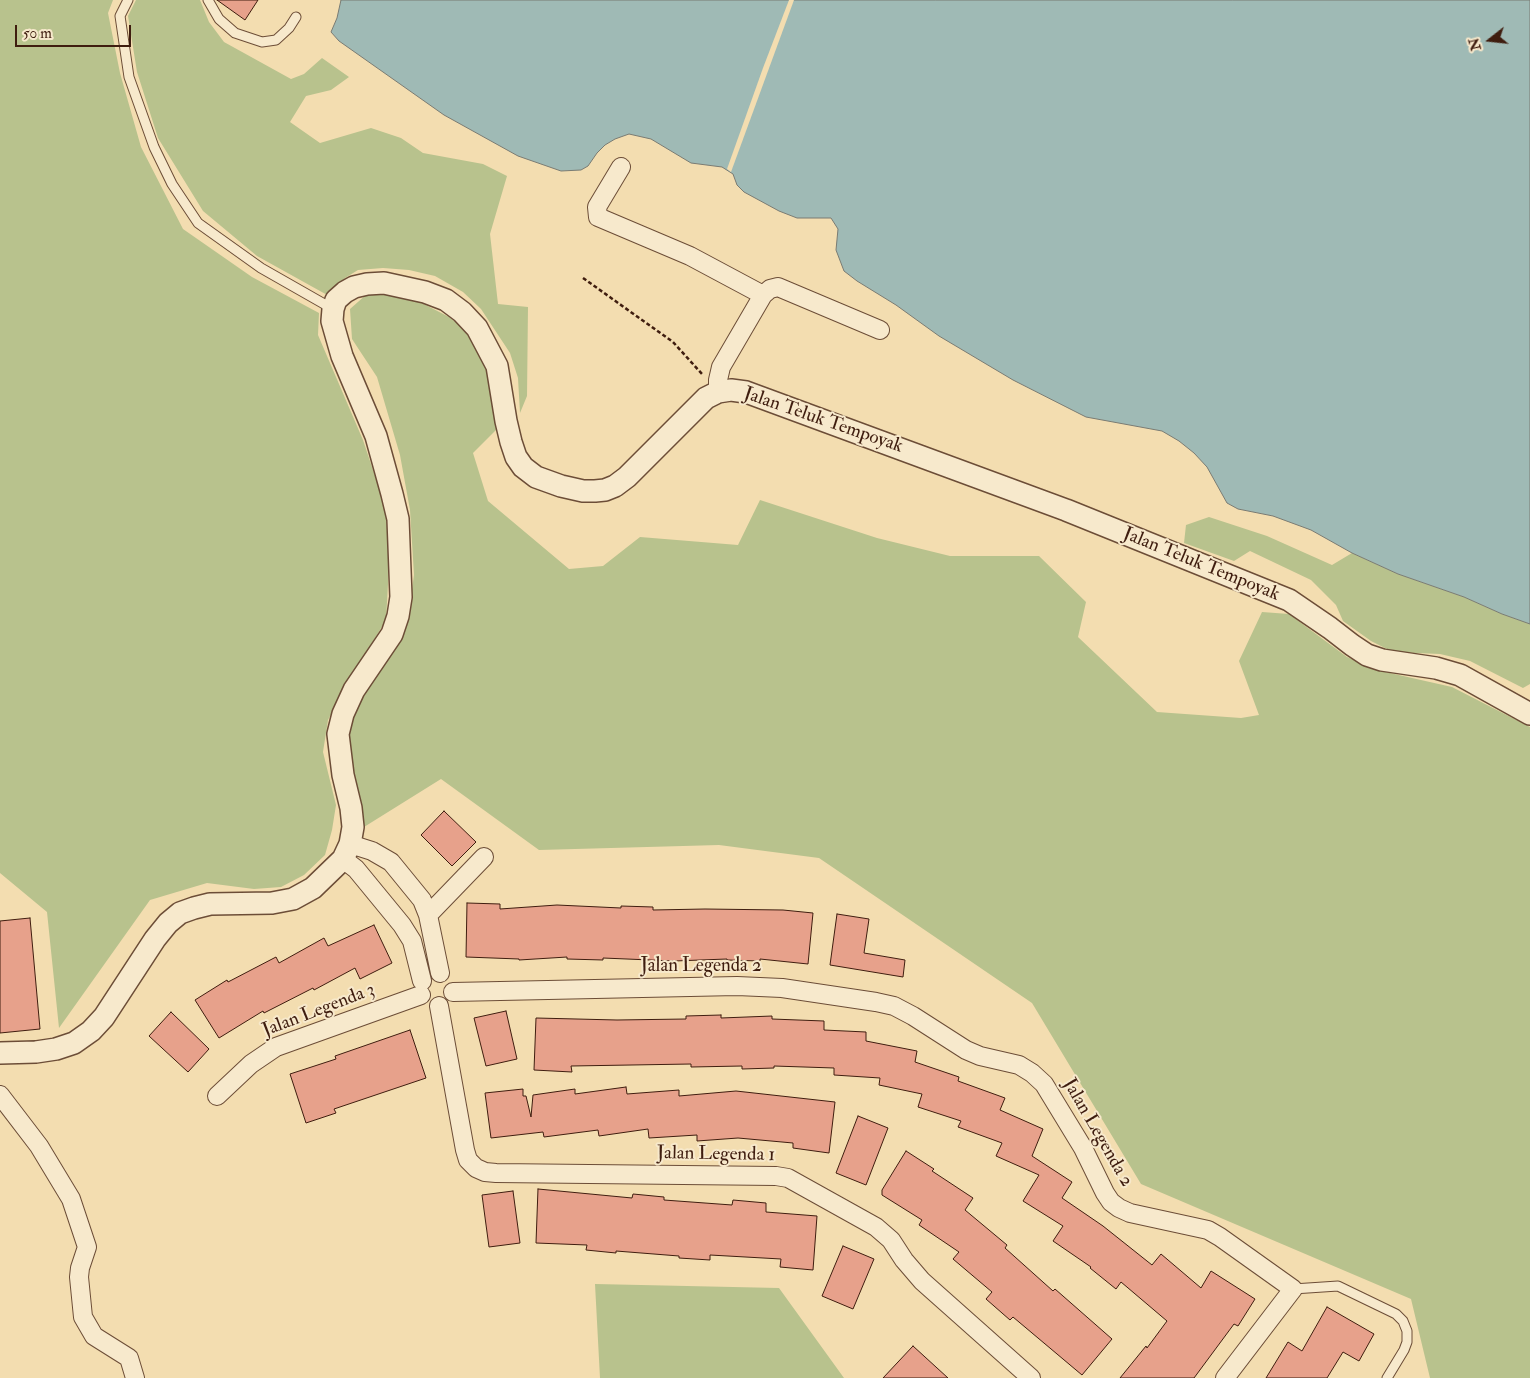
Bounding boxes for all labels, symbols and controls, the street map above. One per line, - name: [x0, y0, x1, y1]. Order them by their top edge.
- scale bar: [18, 15, 134, 47]
- north arrow: [1465, 15, 1515, 65]
- text: 50 m: [23, 24, 52, 43]
- text: N: [1465, 36, 1485, 53]
- street label: Jalan Teluk Tempoyak: [740, 383, 906, 459]
- street label: Jalan Teluk Tempoyak: [1119, 523, 1283, 607]
- street label: Jalan Legenda 2: [640, 956, 762, 978]
- street label: Jalan Legenda 3: [259, 979, 379, 1043]
- street label: Jalan Legenda 2: [1057, 1075, 1137, 1191]
- street label: Jalan Legenda 1: [657, 1143, 775, 1167]

